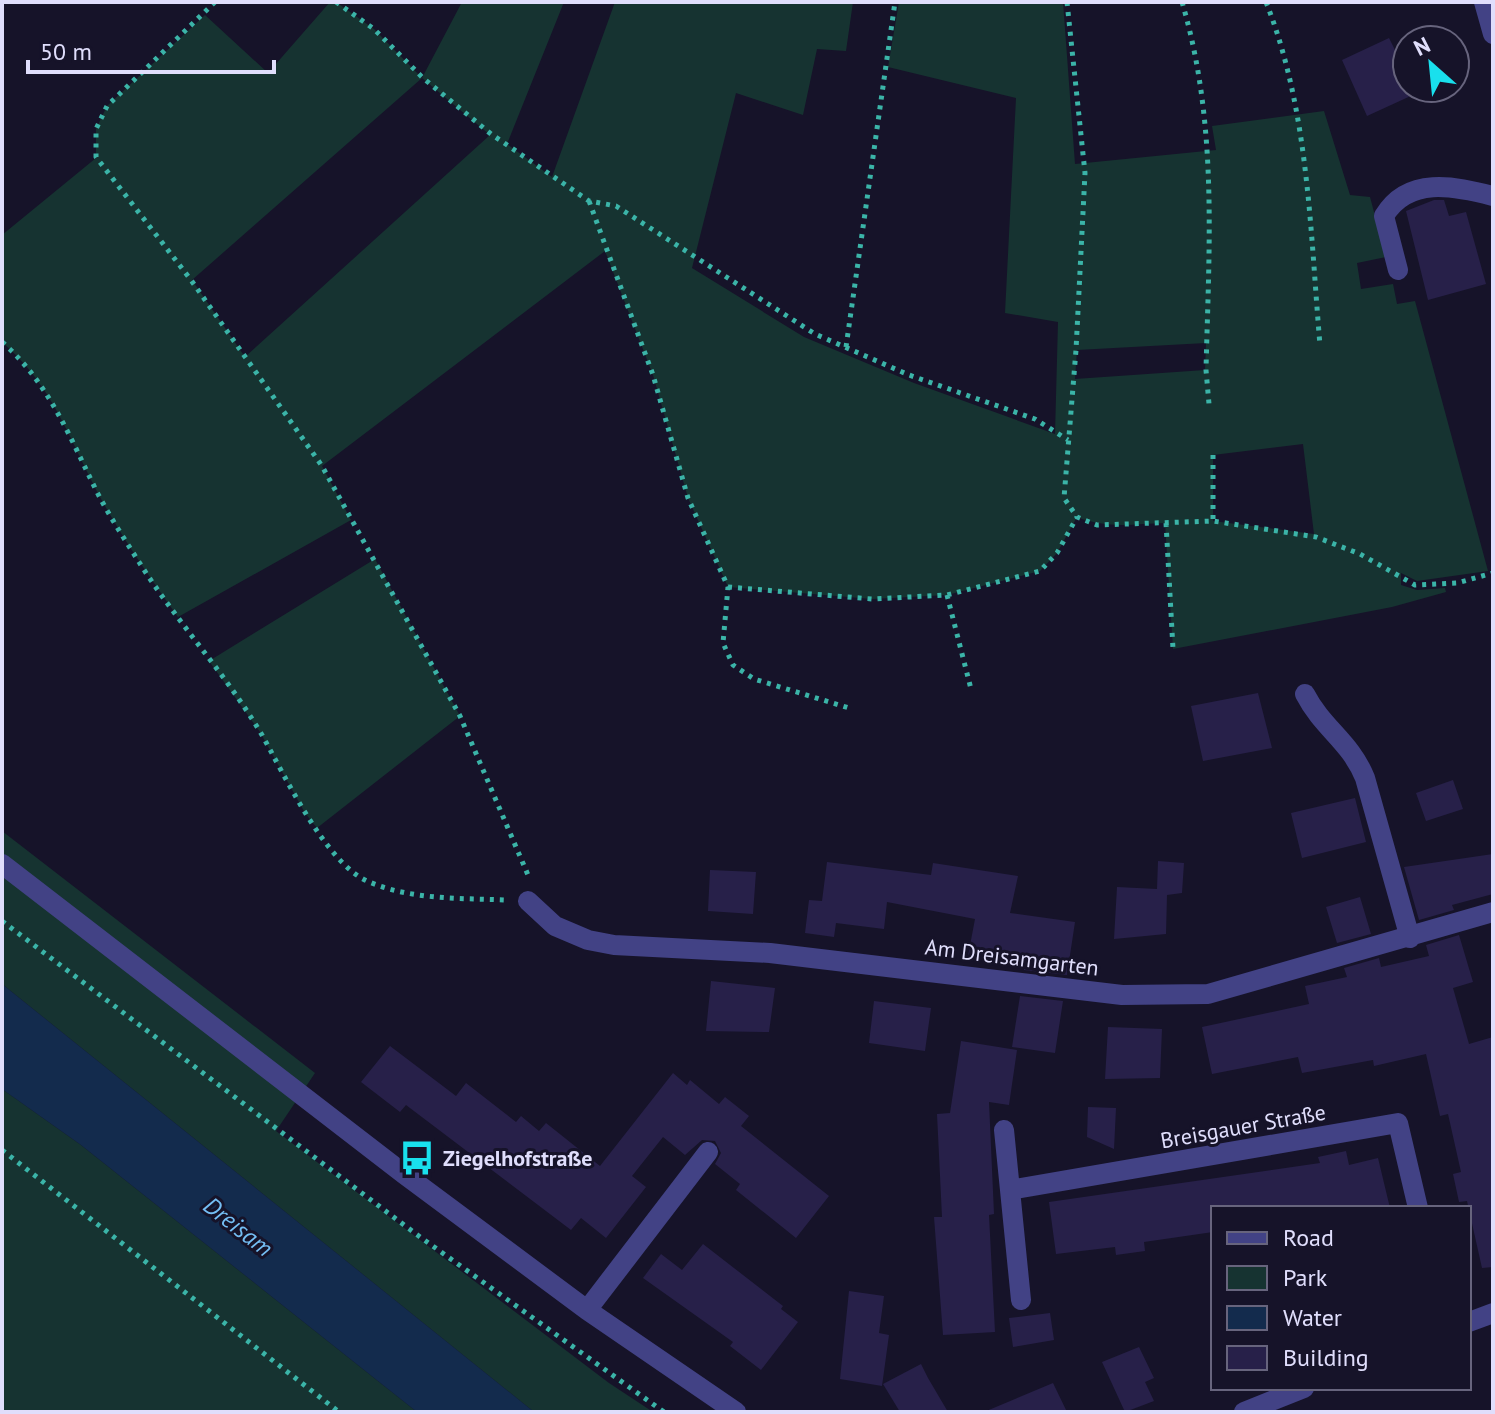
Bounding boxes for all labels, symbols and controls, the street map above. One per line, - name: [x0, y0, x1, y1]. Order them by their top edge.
- scale bar: [28, 24, 274, 74]
- north arrow: [1391, 24, 1471, 104]
- text: N: [1409, 30, 1435, 62]
- text: 50 m: [40, 36, 92, 67]
- street label: Am Dreisamgarten: [924, 932, 1100, 982]
- street label: Breisgauer Straße: [1158, 1098, 1328, 1154]
- bus stop icon: Ziegelhofstraße: [398, 1139, 436, 1177]
- place label: Ziegelhofstraße: [443, 1144, 593, 1172]
- water label: Dreisam: [197, 1190, 279, 1263]
- legend: [1211, 1206, 1471, 1390]
- text: Road: [1283, 1222, 1334, 1253]
- text: Park: [1283, 1262, 1328, 1293]
- text: Water: [1283, 1302, 1342, 1333]
- text: Building: [1283, 1342, 1369, 1373]

